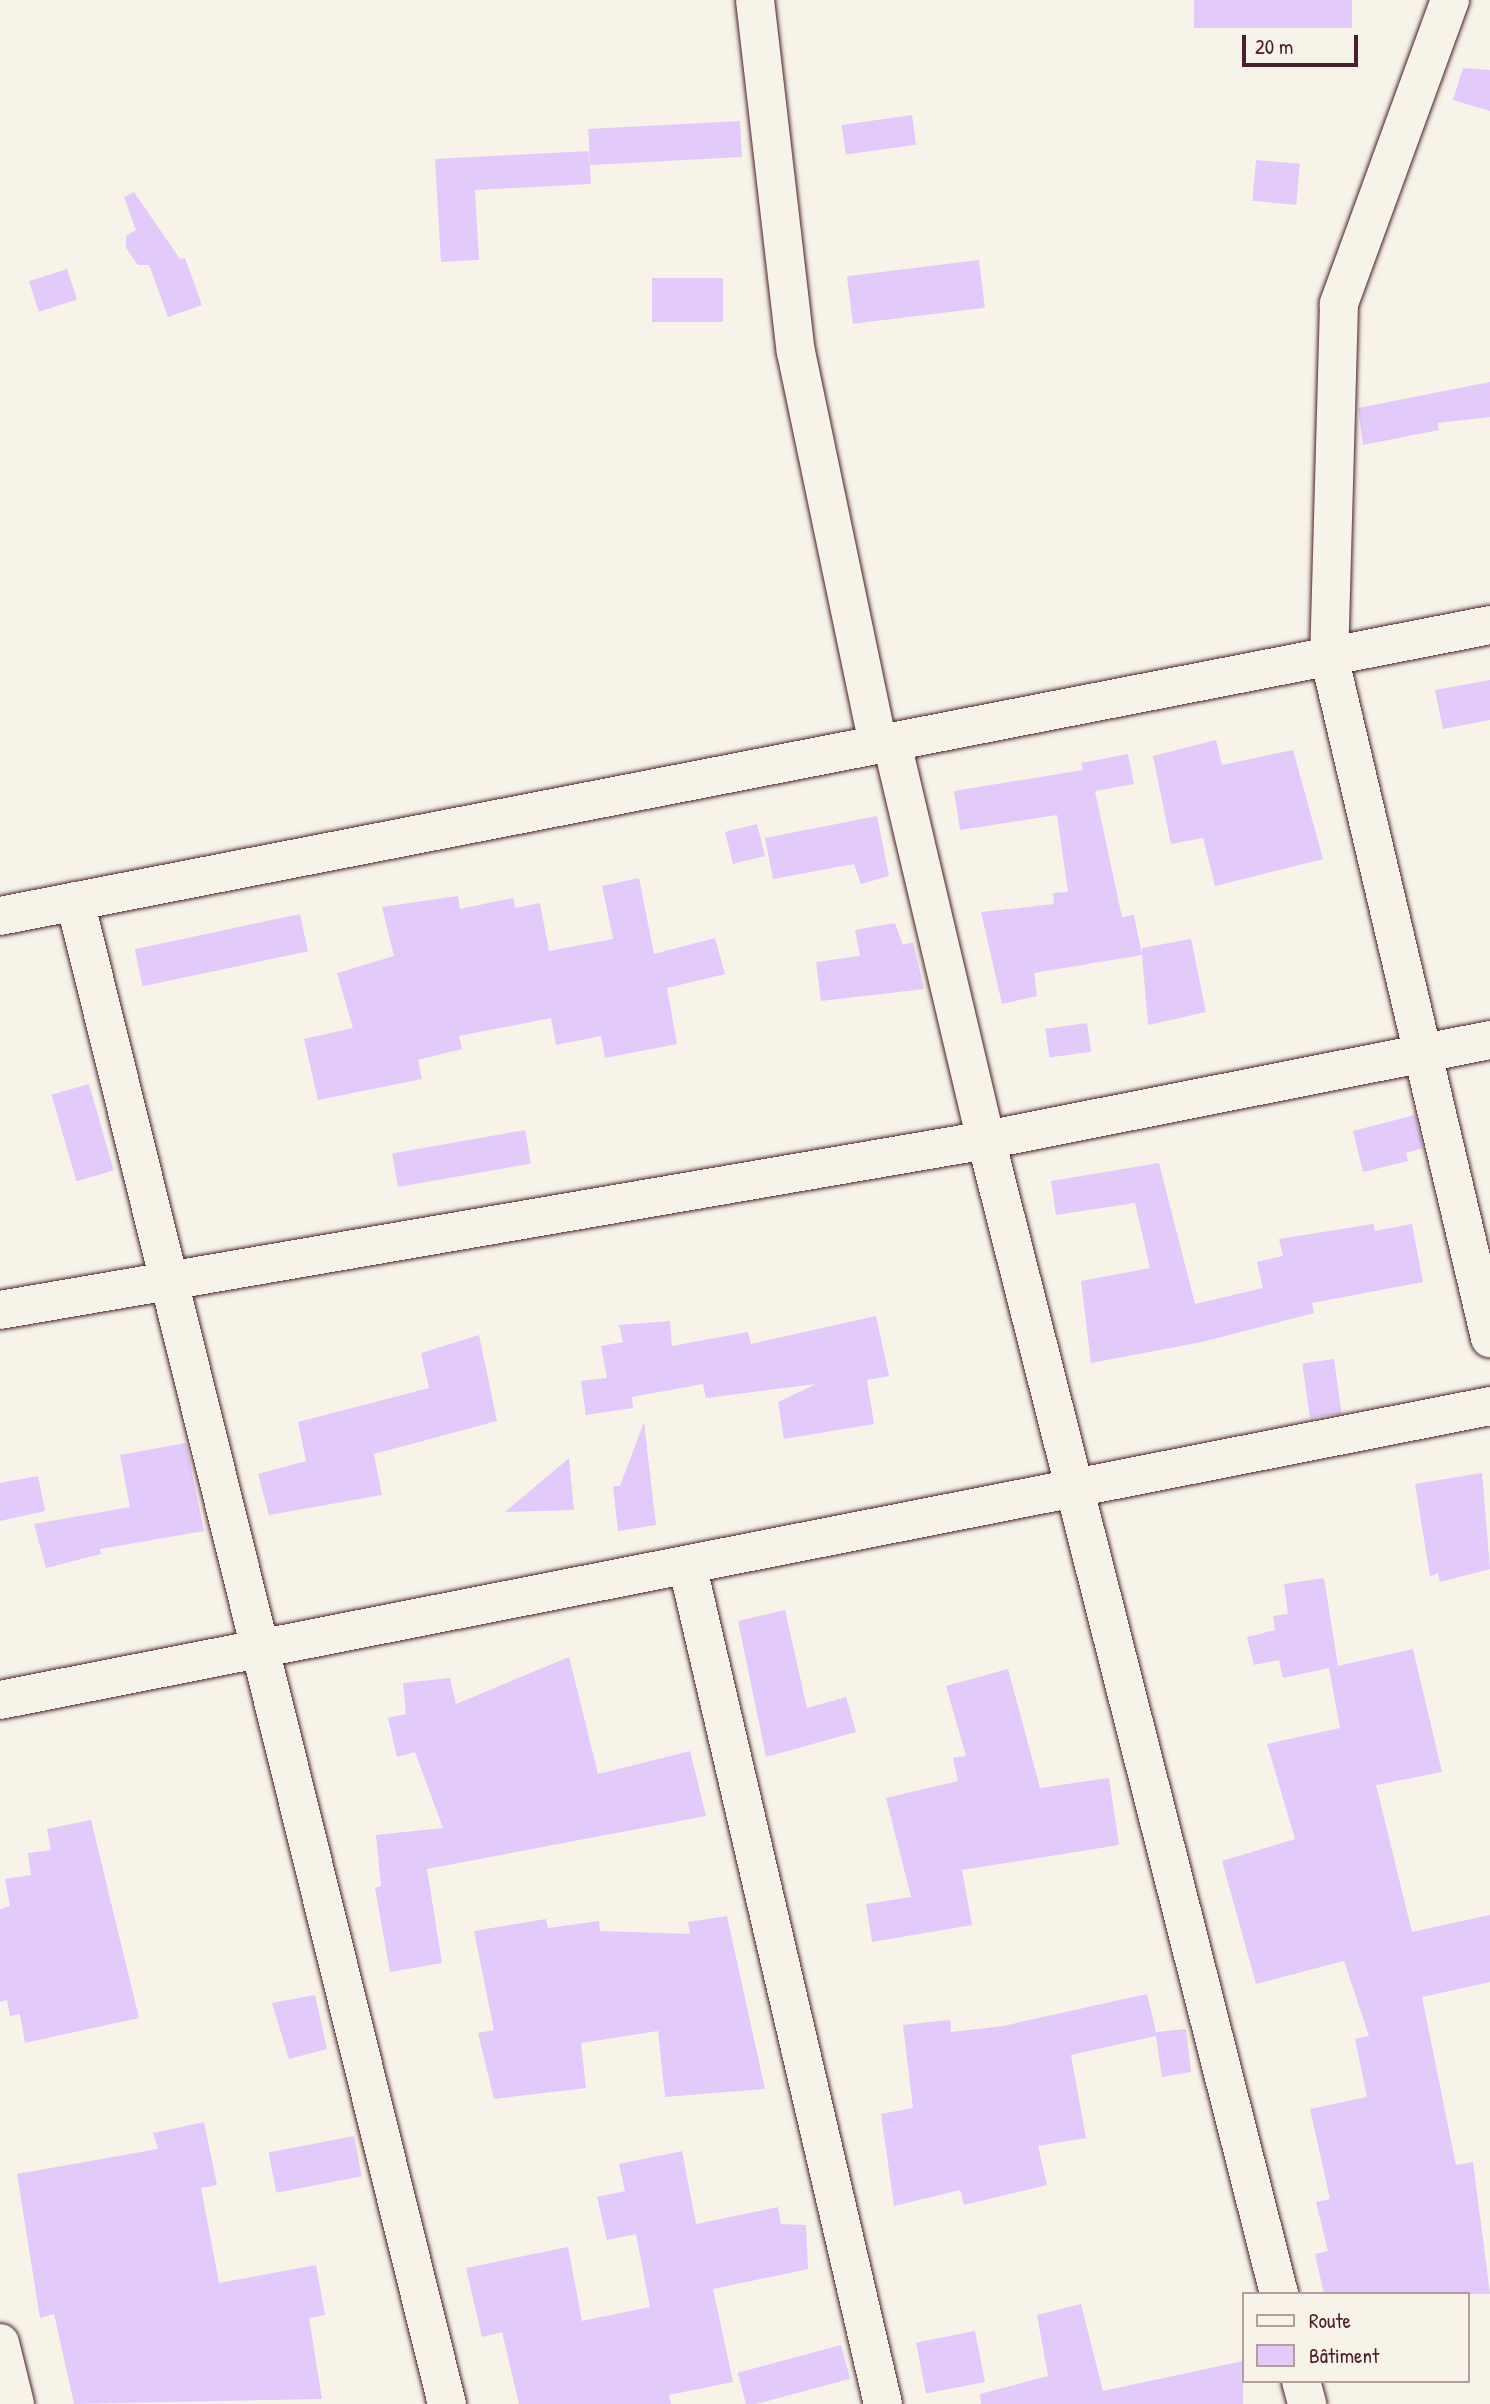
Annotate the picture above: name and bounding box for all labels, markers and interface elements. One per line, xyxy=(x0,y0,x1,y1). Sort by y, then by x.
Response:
scale bar xyxy=(1245,21,1360,65)
text: 20 m xyxy=(1255,32,1293,61)
legend xyxy=(1242,2292,1469,2383)
text: Route xyxy=(1309,2306,1351,2335)
text: Bâtiment xyxy=(1309,2341,1379,2370)

